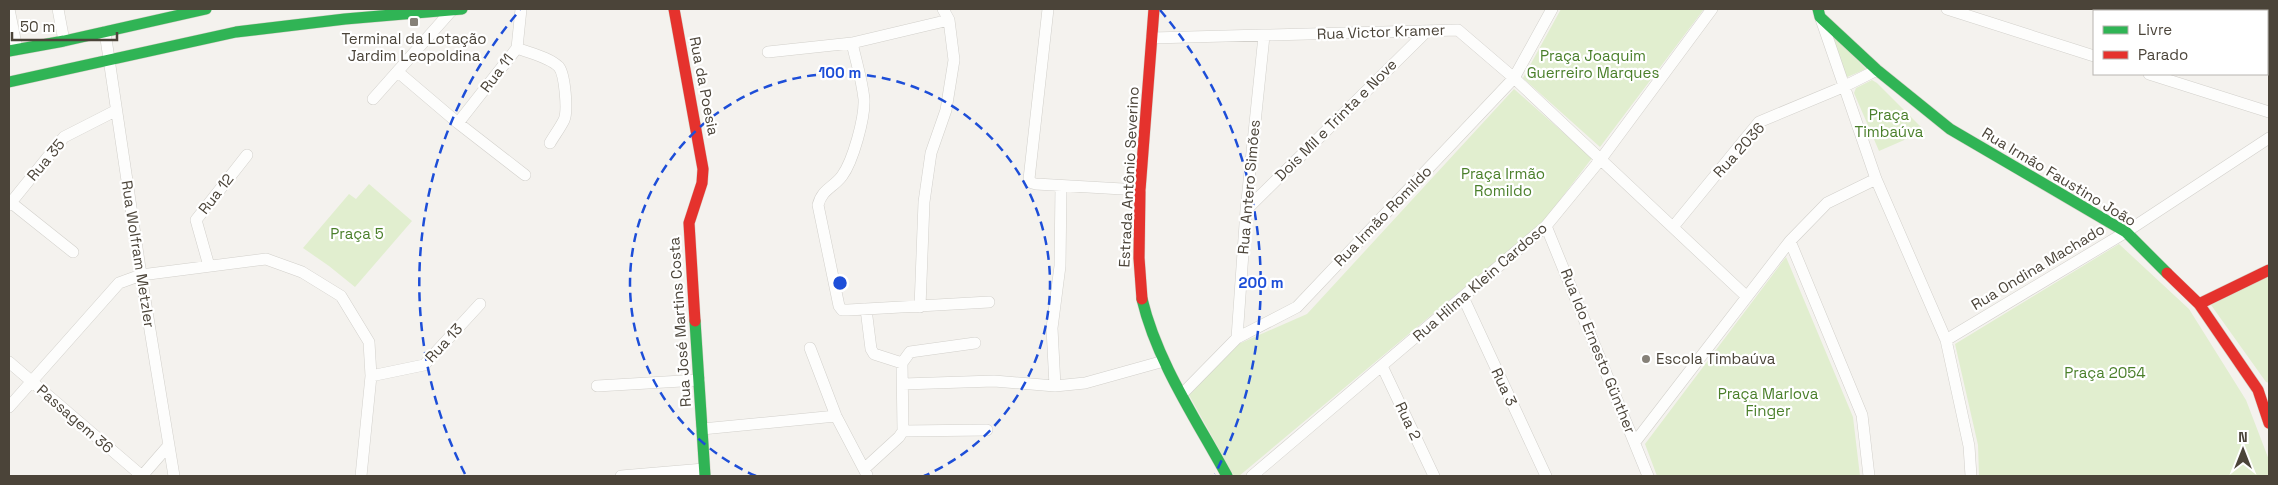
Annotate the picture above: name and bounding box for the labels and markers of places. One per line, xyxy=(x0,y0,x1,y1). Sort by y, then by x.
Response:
marker: Terminal da Lotação Jardim Leopoldina xyxy=(408,16,420,28)
place label: Terminal da Lotação Jardim Leopoldina xyxy=(342,29,486,65)
centre of rings xyxy=(831,274,849,292)
place label: Escola Timbaúva xyxy=(1656,349,1776,368)
marker: Escola Timbaúva xyxy=(1640,353,1652,365)

